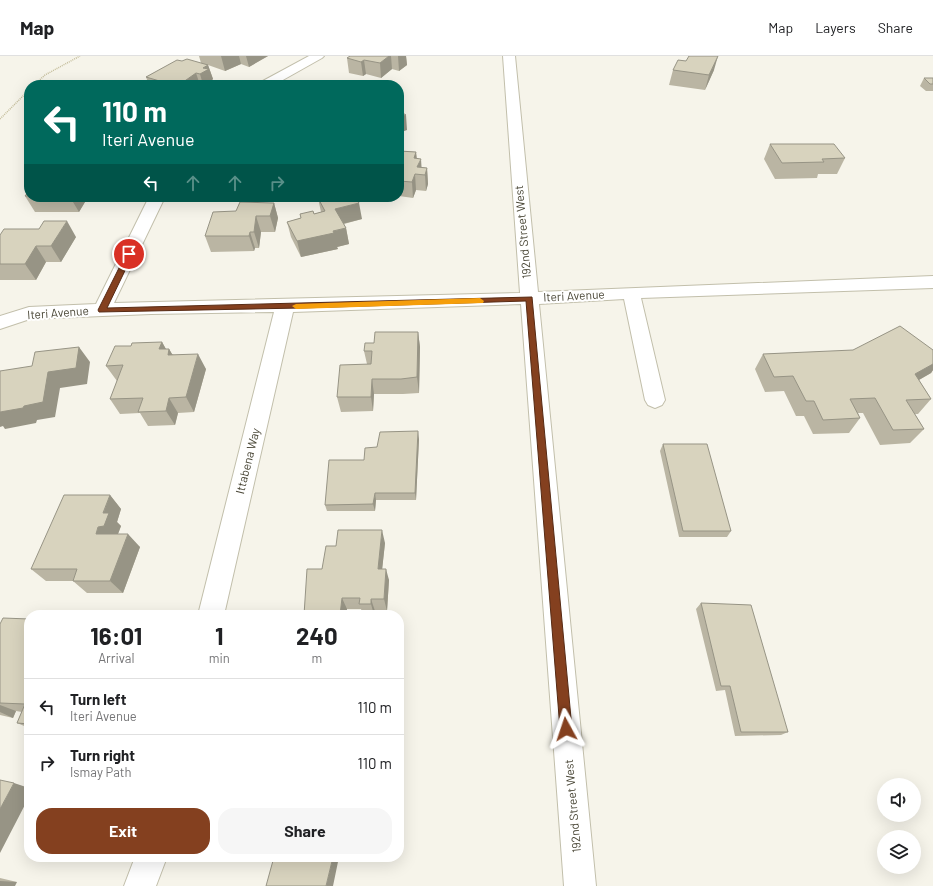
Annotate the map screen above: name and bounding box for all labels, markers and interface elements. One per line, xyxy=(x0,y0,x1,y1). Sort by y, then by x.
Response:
text: Map xyxy=(20,16,54,39)
text: Map xyxy=(768,19,793,36)
text: Layers xyxy=(815,19,856,36)
text: Share xyxy=(878,19,913,36)
text: 110 m xyxy=(102,94,167,128)
icon: left xyxy=(36,96,88,148)
text: Iteri Avenue xyxy=(102,128,194,150)
icon: left xyxy=(140,172,162,194)
icon: ahead xyxy=(182,172,204,194)
icon: ahead xyxy=(224,172,246,194)
icon: right xyxy=(266,172,288,194)
street label: 192nd Street West xyxy=(511,185,533,279)
pin xyxy=(112,237,146,271)
icon: arrive xyxy=(118,243,140,265)
street label: Iteri Avenue xyxy=(543,286,605,304)
street label: Iteri Avenue xyxy=(27,303,89,321)
street label: Ittabena Way xyxy=(232,426,262,495)
text: 16:01 xyxy=(90,621,142,650)
text: 1 xyxy=(215,621,223,650)
text: 240 xyxy=(296,621,338,650)
text: Arrival xyxy=(98,650,134,666)
text: min xyxy=(209,650,230,666)
text: m xyxy=(311,650,322,666)
text: Turn left xyxy=(70,690,126,708)
icon: left xyxy=(36,696,58,718)
text: 110 m xyxy=(358,698,392,716)
text: Iteri Avenue xyxy=(70,708,137,724)
position arrow xyxy=(545,708,587,750)
text: Turn right xyxy=(70,746,135,764)
icon: right xyxy=(36,752,58,774)
text: 110 m xyxy=(358,754,392,772)
street label: 192nd Street West xyxy=(561,759,583,853)
text: Ismay Path xyxy=(70,764,132,780)
map controls xyxy=(877,778,921,874)
button: sound xyxy=(877,778,921,822)
button: Exit xyxy=(36,808,210,854)
button: Share xyxy=(218,808,392,854)
button: layers xyxy=(877,830,921,874)

